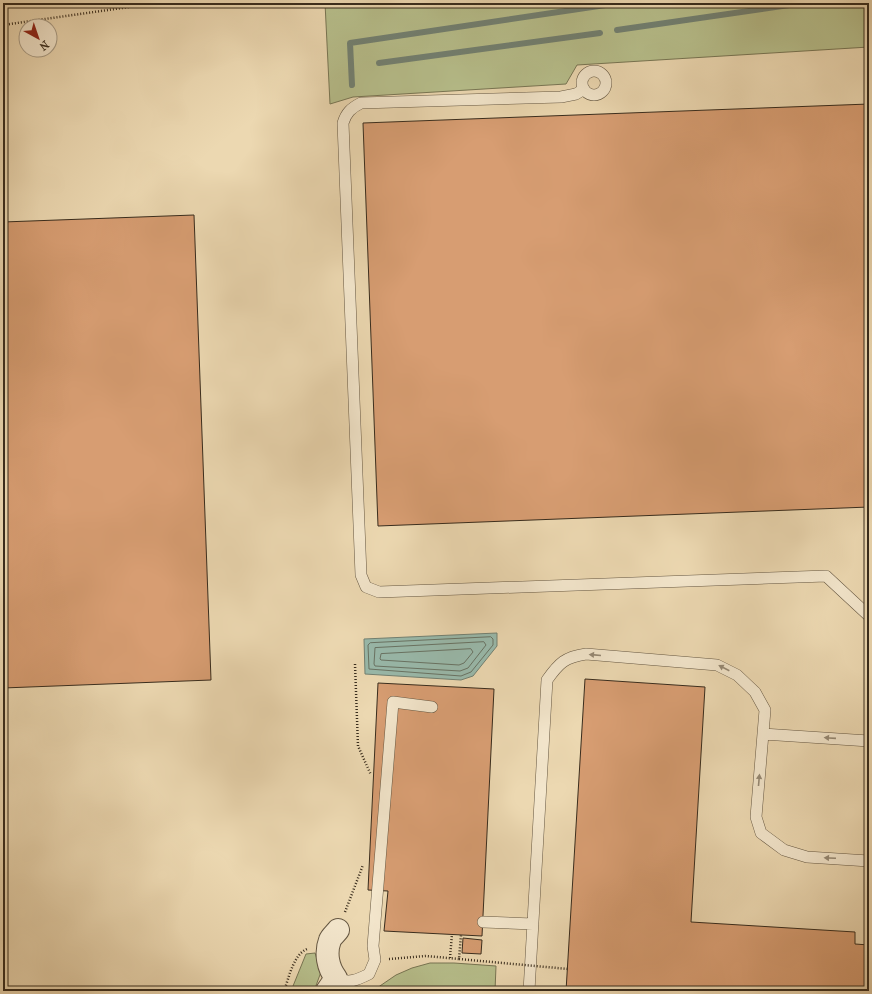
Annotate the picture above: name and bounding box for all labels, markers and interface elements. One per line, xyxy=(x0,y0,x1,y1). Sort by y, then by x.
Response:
north arrow xyxy=(18,18,58,58)
text: N xyxy=(36,38,51,53)
one-way arrow xyxy=(589,651,601,658)
one-way arrow xyxy=(718,665,730,671)
one-way arrow xyxy=(823,735,836,741)
one-way arrow xyxy=(756,774,762,786)
one-way arrow xyxy=(824,855,836,862)

